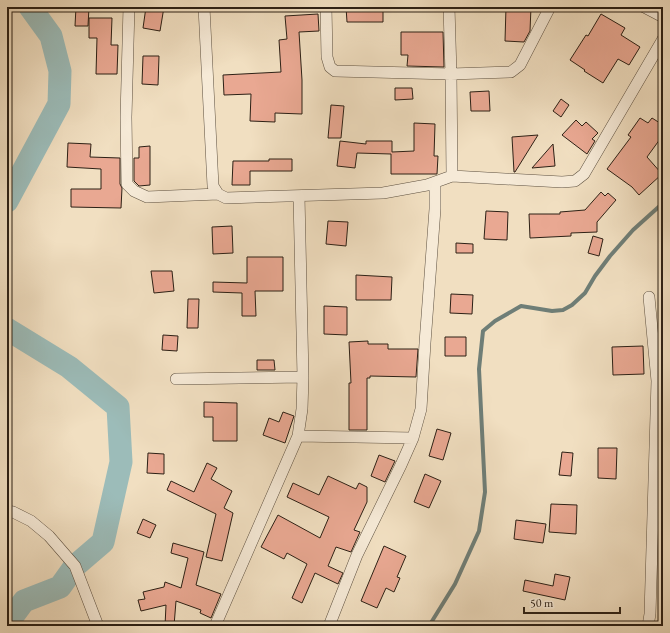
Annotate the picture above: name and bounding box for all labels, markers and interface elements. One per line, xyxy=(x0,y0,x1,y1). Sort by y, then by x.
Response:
scale bar xyxy=(524,589,620,615)
text: 50 m xyxy=(530,595,554,611)

